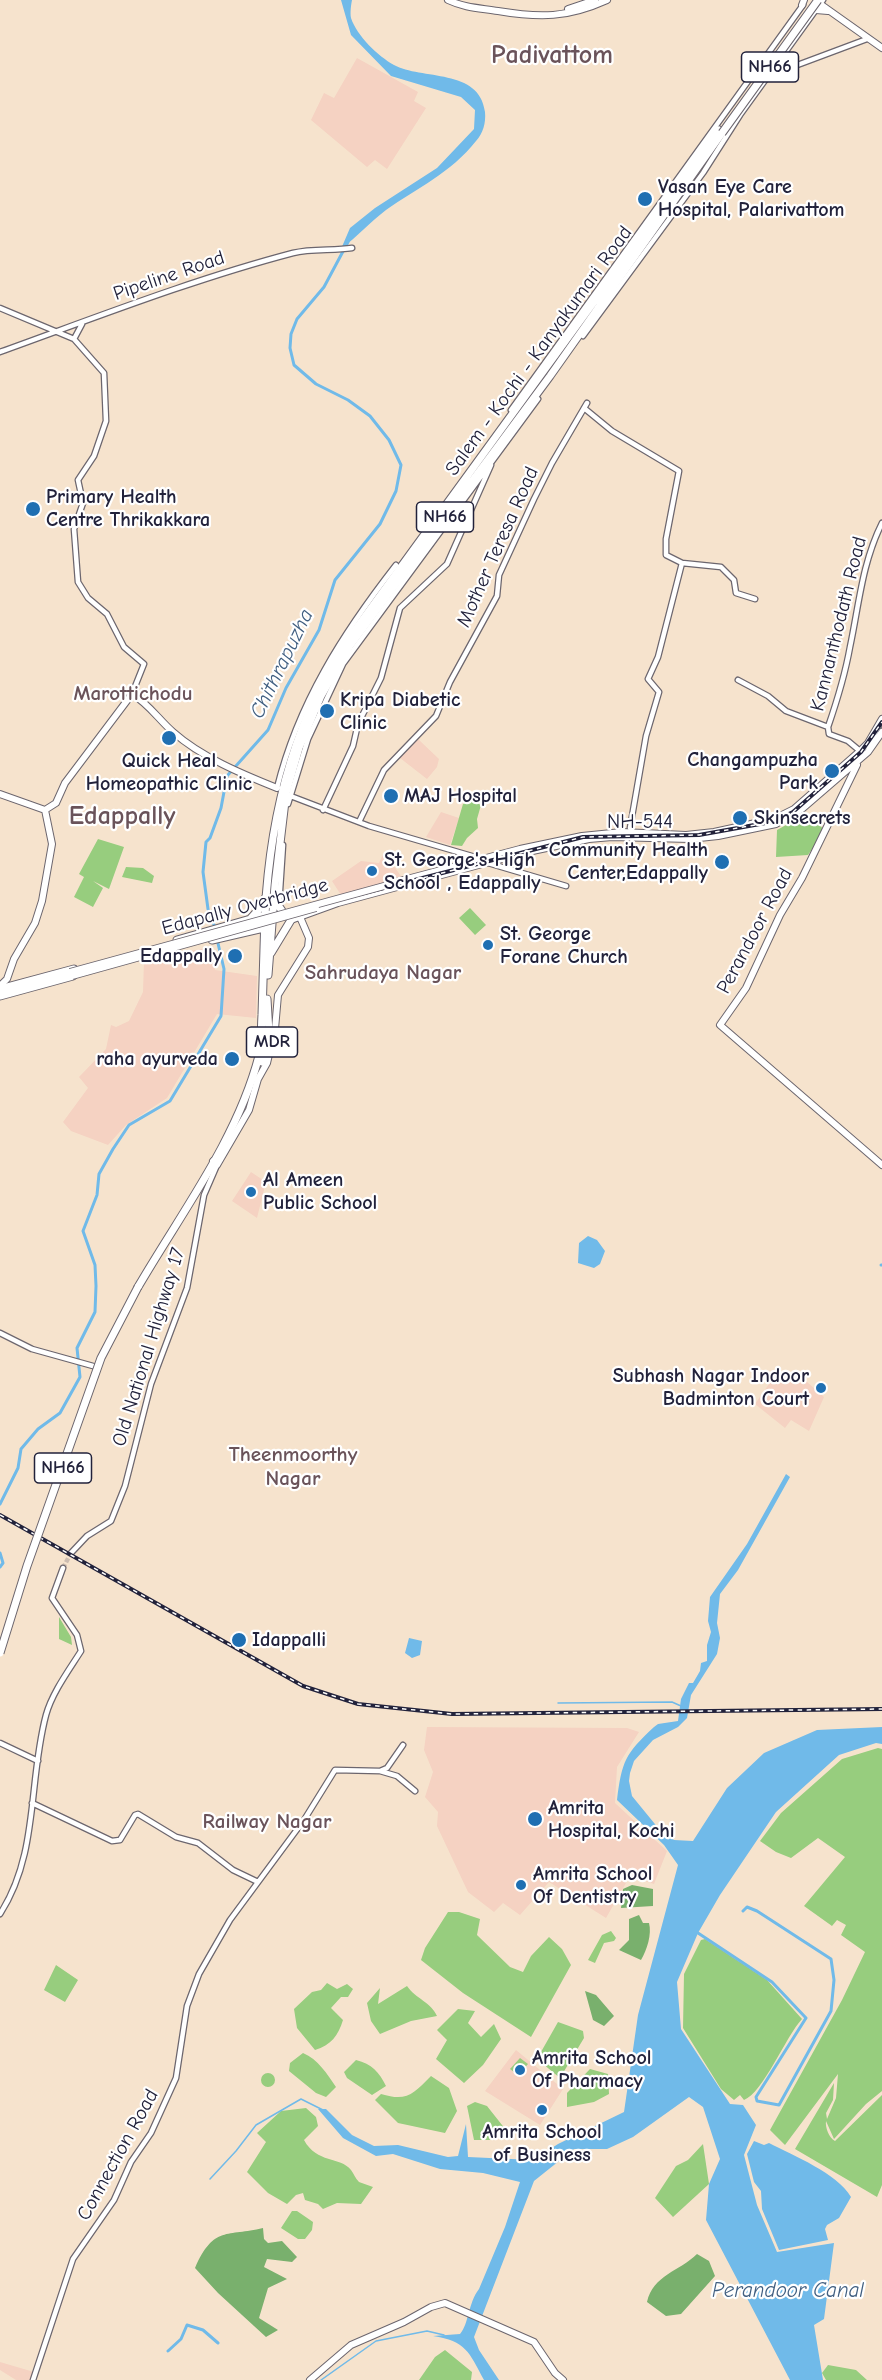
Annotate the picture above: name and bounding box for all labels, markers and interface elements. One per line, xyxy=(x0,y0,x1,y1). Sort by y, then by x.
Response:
district label: Padivattom xyxy=(491,40,613,72)
road number: NH66 xyxy=(742,52,798,82)
place label: Vasan Eye Care Hospital, Palarivattom xyxy=(658,175,845,222)
marker: Vasan Eye Care Hospital, Palarivattom xyxy=(636,190,654,208)
street label: Salem - Kochi - Kanyakumari Road xyxy=(440,222,638,480)
street label: Pipeline Road xyxy=(110,246,228,306)
street label: Mother Teresa Road xyxy=(452,463,544,631)
place label: Primary Health Centre Thrikakkara xyxy=(46,485,210,532)
marker: Primary Health Centre Thrikakkara xyxy=(24,500,42,518)
road number: NH66 xyxy=(416,502,474,532)
street label: Kannanthodath Road xyxy=(806,534,872,714)
water label: Chithrapuzha xyxy=(245,605,319,723)
district label: Marottichodu xyxy=(73,681,193,707)
place label: Kripa Diabetic Clinic xyxy=(340,688,460,735)
marker: Kripa Diabetic Clinic xyxy=(318,702,336,720)
marker: Quick Heal Homeopathic Clinic xyxy=(160,729,178,747)
place label: Changampuzha Park xyxy=(687,748,818,795)
place label: Quick Heal Homeopathic Clinic xyxy=(86,749,252,796)
marker: Changampuzha Park xyxy=(823,762,841,780)
place label: MAJ Hospital xyxy=(404,784,517,808)
marker: MAJ Hospital xyxy=(382,787,400,805)
district label: Edappally xyxy=(69,801,175,833)
place label: Skinsecrets xyxy=(754,806,850,830)
marker: Skinsecrets xyxy=(731,809,749,827)
street label: NH-544 xyxy=(607,810,673,834)
place label: Community Health Center,Edappally xyxy=(549,838,708,885)
place label: St. George's High School , Edappally xyxy=(384,848,540,895)
marker: Community Health Center,Edappally xyxy=(713,853,731,871)
marker: St. George's High School , Edappally xyxy=(365,864,379,878)
street label: Perandoor Road xyxy=(712,864,798,998)
street label: Edapally Overbridge xyxy=(159,873,331,941)
place label: St. George Forane Church xyxy=(500,922,628,969)
marker: St. George Forane Church xyxy=(481,938,495,952)
place label: Edappally xyxy=(140,944,222,968)
marker: Edappally xyxy=(226,947,244,965)
district label: Sahrudaya Nagar xyxy=(305,960,461,986)
road number: MDR xyxy=(246,1027,298,1057)
place label: raha ayurveda xyxy=(96,1047,218,1071)
marker: raha ayurveda xyxy=(223,1050,241,1068)
place label: Al Ameen Public School xyxy=(263,1168,377,1215)
marker: Al Ameen Public School xyxy=(244,1185,258,1199)
street label: Old National Highway 17 xyxy=(107,1245,191,1449)
place label: Subhash Nagar Indoor Badminton Court xyxy=(613,1364,809,1411)
marker: Subhash Nagar Indoor Badminton Court xyxy=(814,1381,828,1395)
district label: Theenmoorthy Nagar xyxy=(229,1442,357,1492)
road number: NH66 xyxy=(34,1453,92,1483)
place label: Idappalli xyxy=(252,1628,326,1652)
marker: Idappalli xyxy=(230,1631,248,1649)
place label: Amrita Hospital, Kochi xyxy=(548,1796,675,1843)
district label: Railway Nagar xyxy=(203,1809,331,1835)
marker: Amrita Hospital, Kochi xyxy=(526,1810,544,1828)
place label: Amrita School Of Dentistry xyxy=(533,1862,653,1909)
marker: Amrita School Of Dentistry xyxy=(514,1878,528,1892)
place label: Amrita School Of Pharmacy xyxy=(532,2046,652,2093)
marker: Amrita School Of Pharmacy xyxy=(513,2063,527,2077)
street label: Connection Road xyxy=(72,2085,164,2225)
marker: Amrita School of Business xyxy=(535,2103,549,2117)
place label: Amrita School of Business xyxy=(482,2120,602,2167)
water label: Perandoor Canal xyxy=(712,2278,864,2304)

